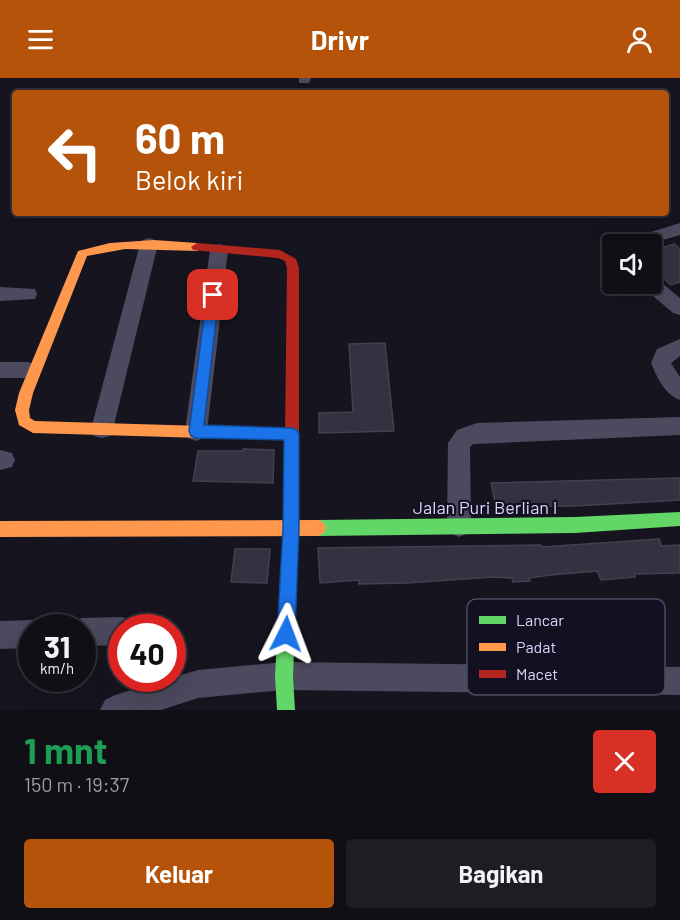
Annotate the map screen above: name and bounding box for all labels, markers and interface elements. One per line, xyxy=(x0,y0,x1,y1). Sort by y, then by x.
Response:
icon: menu xyxy=(24,23,57,56)
text: Drivr xyxy=(311,23,369,55)
icon: person xyxy=(623,23,656,56)
text: 60 m xyxy=(135,112,225,162)
icon: left xyxy=(36,114,114,192)
text: Belok kiri xyxy=(135,163,243,195)
map controls xyxy=(602,234,662,294)
button: sound xyxy=(602,234,662,294)
pin xyxy=(187,269,238,320)
icon: arrive xyxy=(196,278,229,311)
street label: Jalan Puri Berlian I xyxy=(413,496,557,518)
legend xyxy=(467,599,665,695)
position arrow xyxy=(254,602,318,666)
text: Lancar xyxy=(516,610,564,629)
speed limit sign: 40 xyxy=(108,614,186,692)
text: 31 xyxy=(44,628,70,664)
text: Padat xyxy=(516,637,556,656)
text: km/h xyxy=(40,659,74,677)
text: Macet xyxy=(516,664,558,683)
text: 1 mnt xyxy=(24,728,107,771)
button: close xyxy=(593,730,656,793)
text: 150 m · 19:37 xyxy=(24,772,129,796)
button: Keluar xyxy=(24,839,334,908)
button: Bagikan xyxy=(346,839,656,908)

